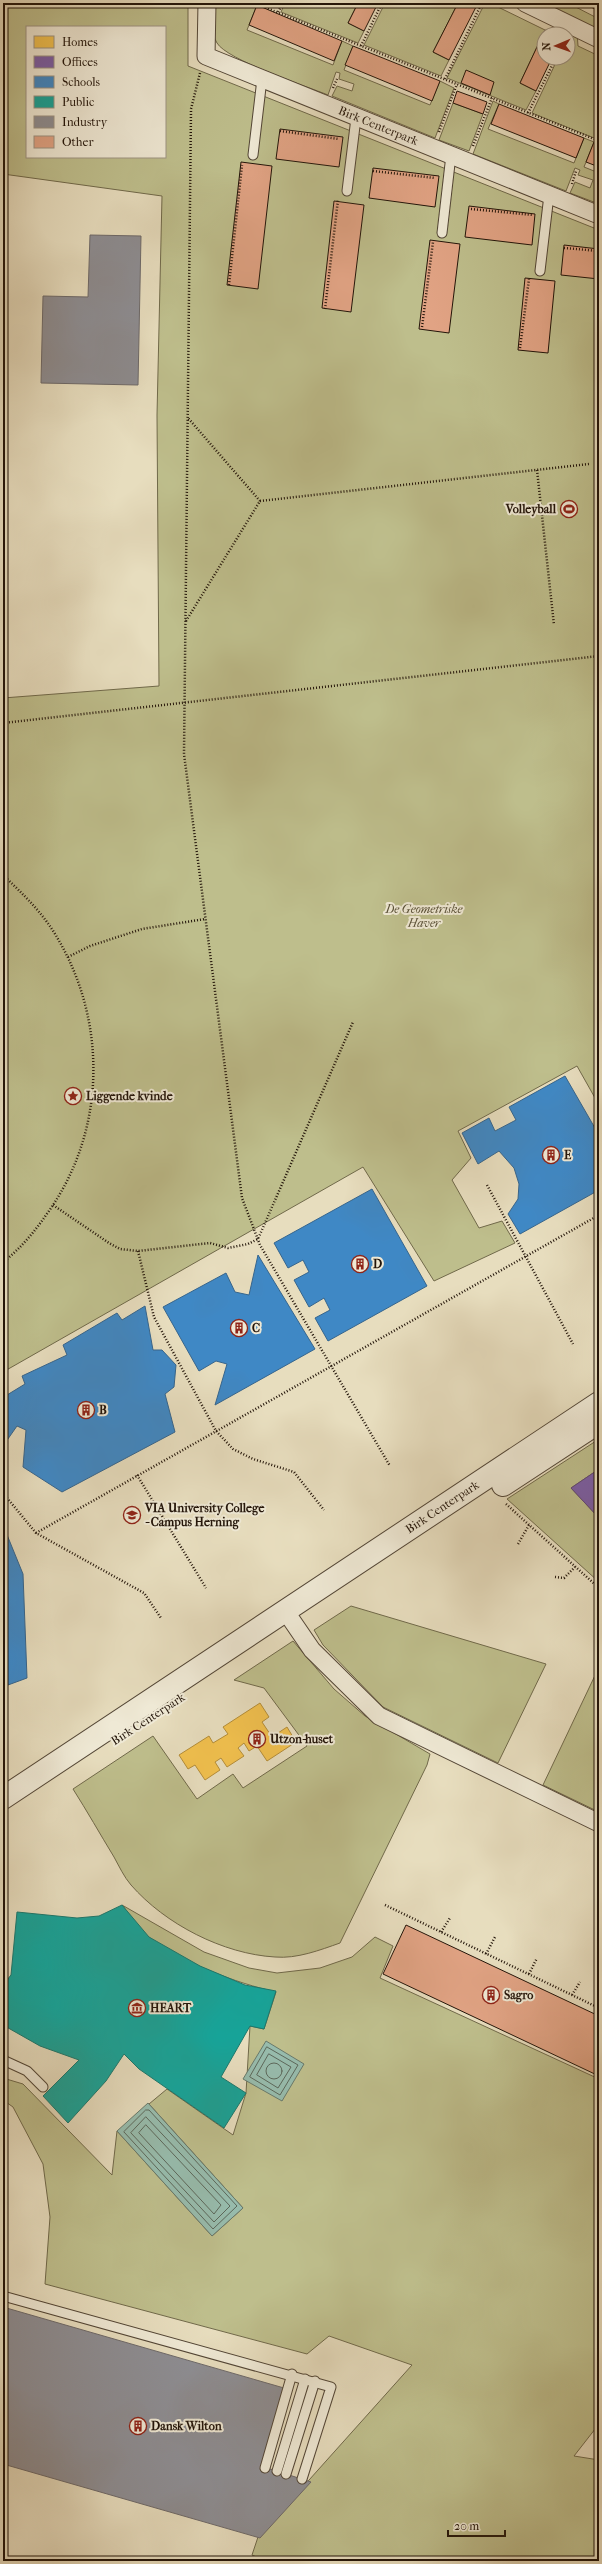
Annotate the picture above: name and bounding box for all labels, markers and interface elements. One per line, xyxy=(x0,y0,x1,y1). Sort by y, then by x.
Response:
legend xyxy=(26,26,166,158)
north arrow xyxy=(536,26,576,66)
text: Homes xyxy=(62,35,98,49)
text: N xyxy=(540,41,553,51)
text: Offices xyxy=(62,55,98,69)
text: Schools xyxy=(62,75,101,89)
text: Public xyxy=(62,95,94,109)
street label: Birk Centerpark xyxy=(336,103,421,148)
text: Industry xyxy=(62,115,108,129)
text: Other xyxy=(62,135,94,149)
sports icon: Volleyball xyxy=(559,499,579,519)
place label: Volleyball xyxy=(505,502,557,517)
park label: De Geometriske Haver xyxy=(385,902,464,930)
place icon: Liggende kvinde xyxy=(63,1086,83,1106)
place label: Liggende kvinde xyxy=(86,1089,173,1104)
building icon: E xyxy=(541,1145,561,1165)
place label: E xyxy=(564,1148,572,1162)
building icon: D xyxy=(350,1254,370,1274)
place label: D xyxy=(373,1257,382,1271)
building icon: C xyxy=(229,1318,249,1338)
place label: C xyxy=(252,1321,260,1335)
building icon: B xyxy=(76,1400,96,1420)
place label: B xyxy=(99,1403,107,1417)
street label: Birk Centerpark xyxy=(403,1477,482,1536)
place label: VIA University College - Campus Herning xyxy=(144,1501,264,1530)
school or university icon: VIA University College - Campus Herning xyxy=(122,1505,142,1525)
street label: Birk Centerpark xyxy=(109,1690,188,1748)
building icon: Utzon-huset xyxy=(247,1729,267,1749)
place label: Utzon-huset xyxy=(269,1732,334,1746)
building icon: Sagro xyxy=(481,1985,501,2005)
place label: Sagro xyxy=(504,1988,533,2003)
museum icon: HEART xyxy=(127,1998,147,2018)
place label: HEART xyxy=(150,2001,192,2015)
building icon: Dansk Wilton xyxy=(128,2416,148,2436)
place label: Dansk Wilton xyxy=(151,2419,223,2433)
scale bar xyxy=(448,2512,505,2538)
text: 20 m xyxy=(454,2519,479,2533)

